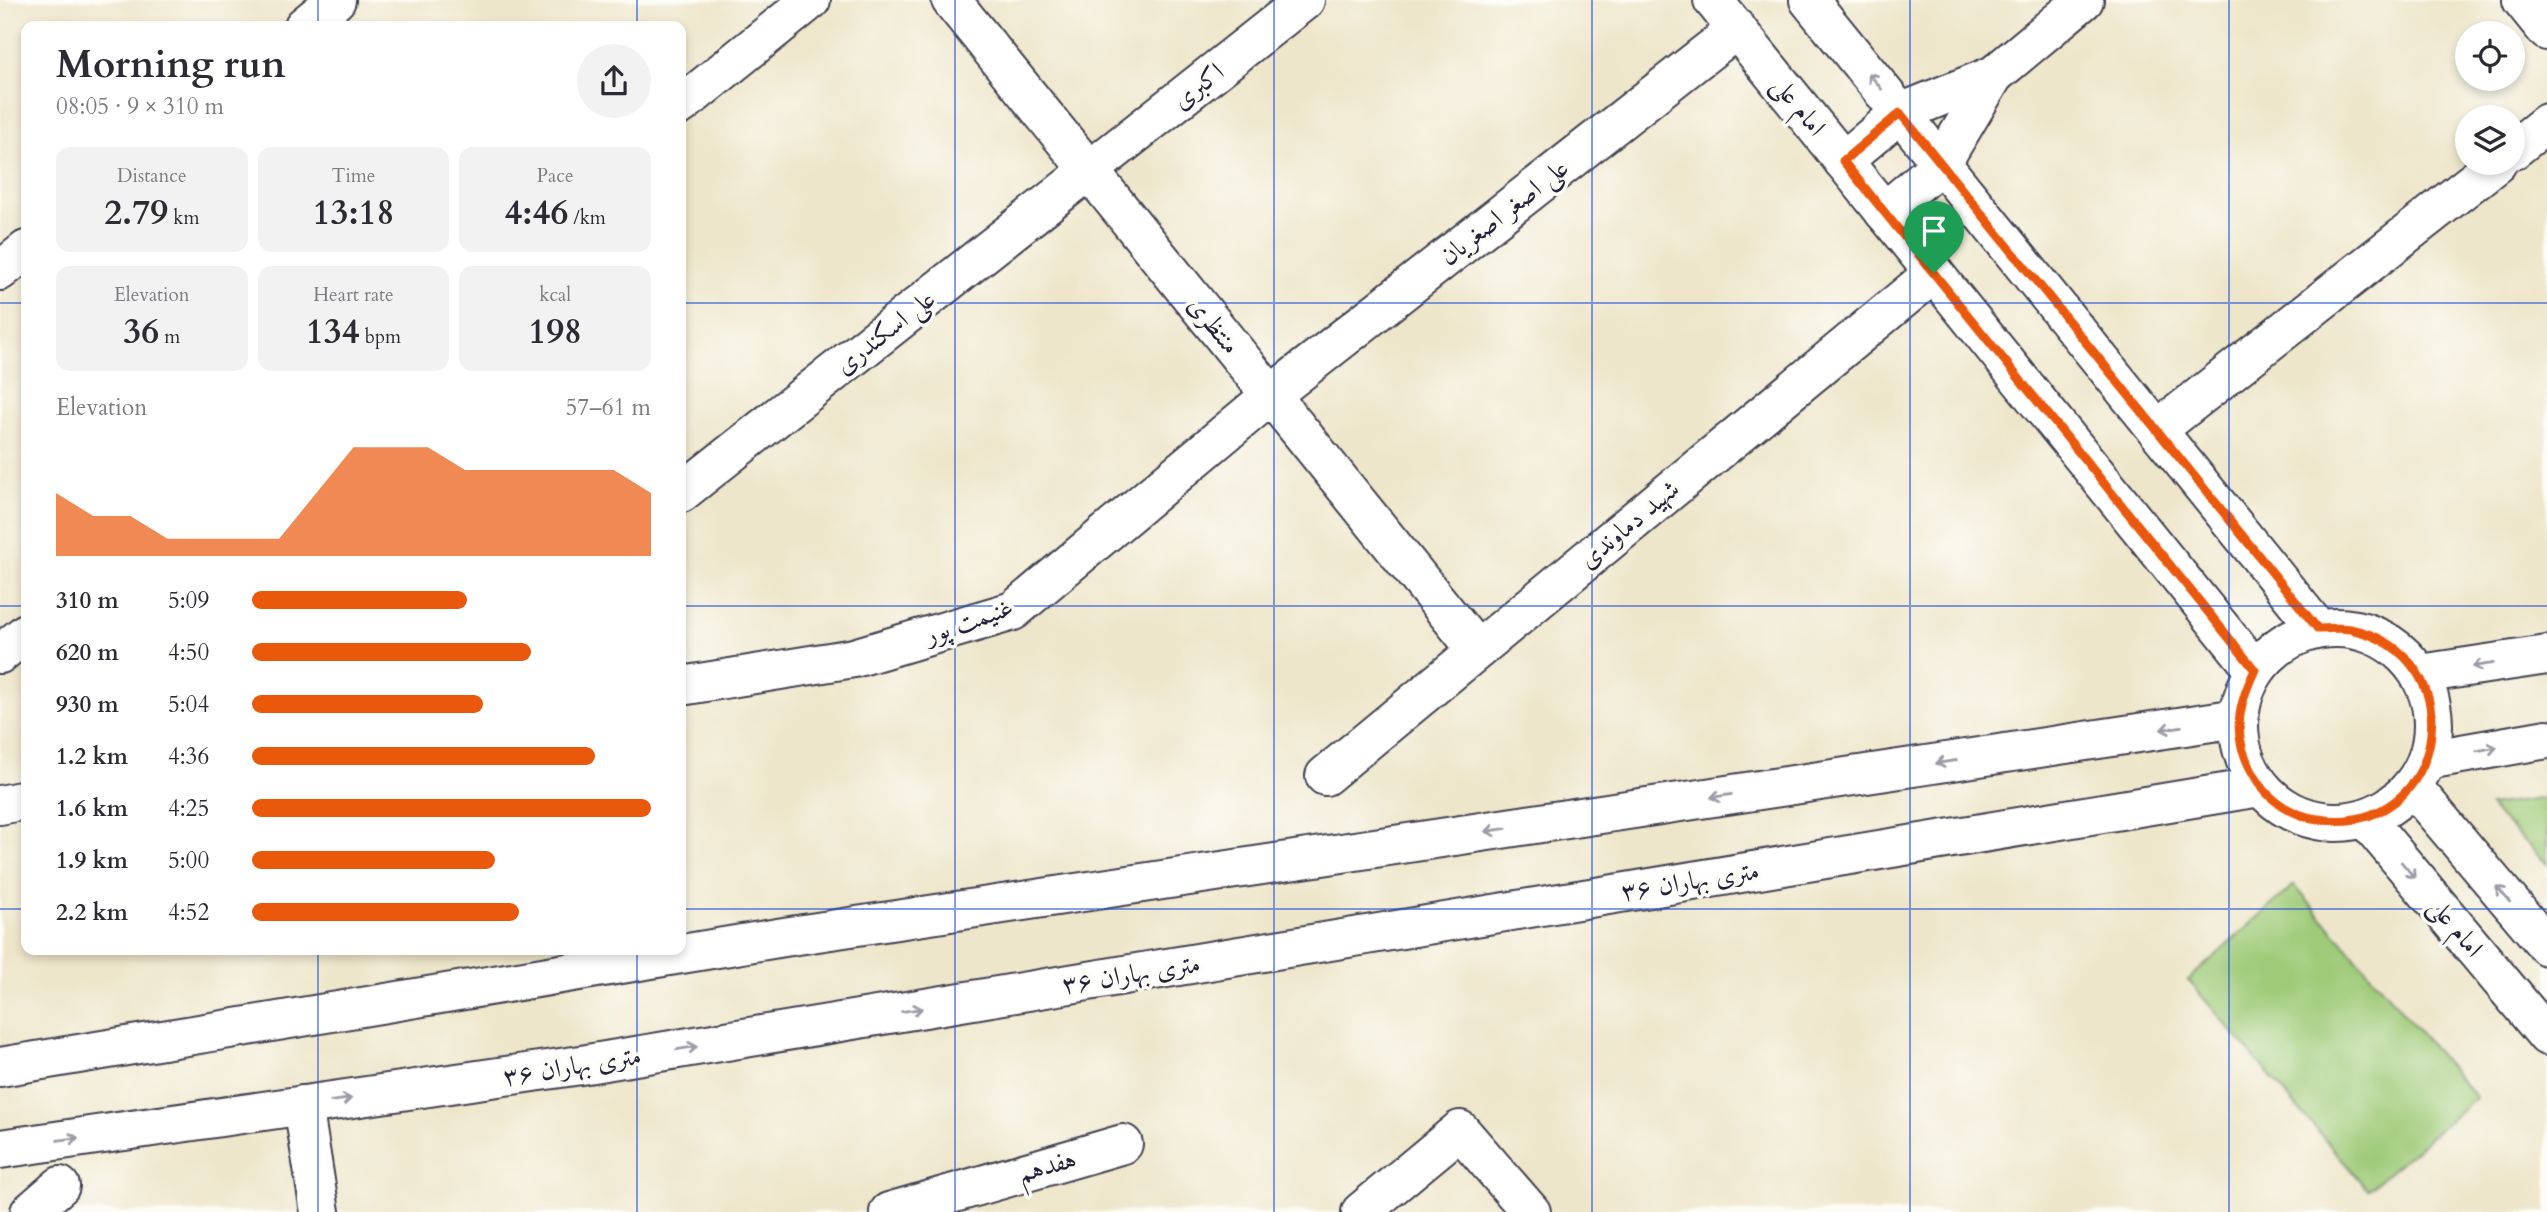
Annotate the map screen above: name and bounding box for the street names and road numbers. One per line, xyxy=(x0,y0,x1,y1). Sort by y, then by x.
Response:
street label: اکبری xyxy=(1165,55,1231,117)
street label: امام علی xyxy=(1760,69,1834,147)
street label: علی اصغر اصغریان xyxy=(1432,151,1576,274)
street label: علی اسکندری xyxy=(827,282,943,383)
street label: منتظری xyxy=(1180,288,1248,362)
street label: شهید دماوندی xyxy=(1571,472,1687,576)
street label: غنیمت پور xyxy=(917,590,1018,654)
street label: ۳۶ متری بهاران xyxy=(1618,853,1762,909)
street label: امام علی xyxy=(2417,890,2491,967)
street label: ۳۶ متری بهاران xyxy=(1059,946,1203,1002)
street label: ۳۶ متری بهاران xyxy=(500,1038,644,1094)
street label: هفدهم xyxy=(1014,1141,1082,1198)

